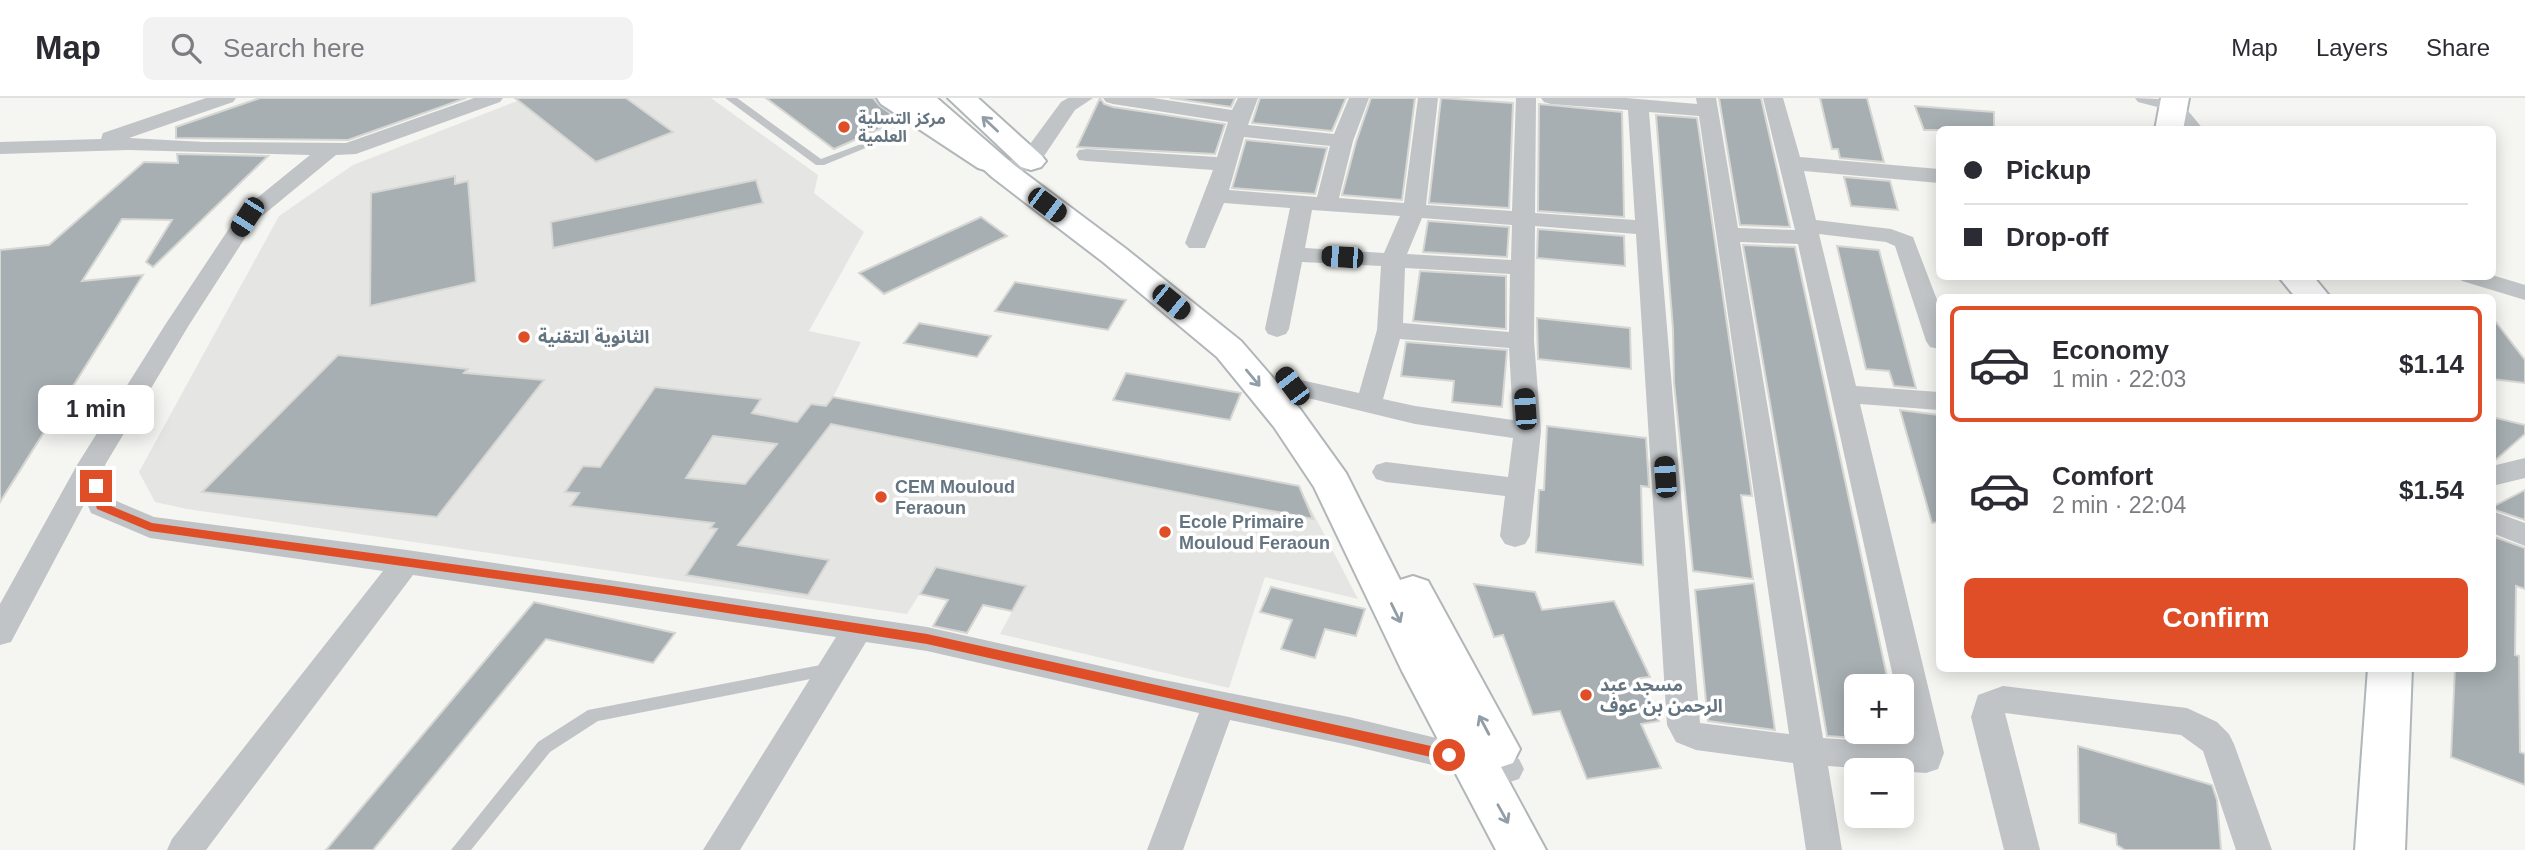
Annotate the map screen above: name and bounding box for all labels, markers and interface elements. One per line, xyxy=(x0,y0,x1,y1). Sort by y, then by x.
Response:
search box xyxy=(143,17,633,80)
text: Map xyxy=(35,29,101,66)
icon: search xyxy=(167,29,205,67)
text: Search here xyxy=(223,33,365,63)
text: Map xyxy=(2231,34,2278,61)
text: Layers xyxy=(2316,34,2388,61)
text: Share xyxy=(2426,34,2490,61)
place label: مركز التسلية العلمية xyxy=(858,109,946,146)
one-way arrow xyxy=(981,115,998,132)
marker: مركز التسلية العلمية xyxy=(836,119,852,135)
text: Pickup xyxy=(2006,155,2091,185)
car xyxy=(1024,184,1071,226)
car xyxy=(227,194,268,240)
text: Drop-off xyxy=(2006,222,2109,252)
car xyxy=(1321,245,1364,269)
car xyxy=(1149,281,1194,323)
place label: الثانوية التقنية xyxy=(538,327,649,347)
marker: الثانوية التقنية xyxy=(516,329,532,345)
icon: car xyxy=(1968,333,2031,396)
text: Economy xyxy=(2052,335,2169,365)
text: $1.14 xyxy=(2399,349,2464,379)
car xyxy=(1271,363,1314,409)
text: 1 min · 22:03 xyxy=(2052,366,2186,392)
one-way arrow xyxy=(1245,368,1261,386)
callout: 1 min xyxy=(38,384,154,434)
car xyxy=(1514,387,1537,431)
text: 1 min xyxy=(66,396,126,422)
car xyxy=(1654,455,1677,499)
icon: car xyxy=(1968,459,2031,522)
text: Comfort xyxy=(2052,461,2153,491)
route end xyxy=(80,470,112,502)
text: $1.54 xyxy=(2399,475,2464,505)
place label: CEM Mouloud Feraoun xyxy=(895,477,1015,518)
marker: CEM Mouloud Feraoun xyxy=(873,489,889,505)
text: 2 min · 22:04 xyxy=(2052,492,2186,518)
place label: Ecole Primaire Mouloud Feraoun xyxy=(1179,512,1330,553)
marker: Ecole Primaire Mouloud Feraoun xyxy=(1157,524,1173,540)
button: Confirm xyxy=(1964,578,2468,658)
one-way arrow xyxy=(1389,602,1403,623)
map controls xyxy=(1844,674,1914,828)
button: + xyxy=(1844,674,1914,744)
place label: مسجد عبد الرحمن بن عوف xyxy=(1600,675,1723,717)
marker: مسجد عبد الرحمن بن عوف xyxy=(1578,687,1594,703)
one-way arrow xyxy=(1477,715,1491,735)
route start xyxy=(1433,739,1465,771)
button: − xyxy=(1844,758,1914,828)
one-way arrow xyxy=(1496,803,1510,824)

